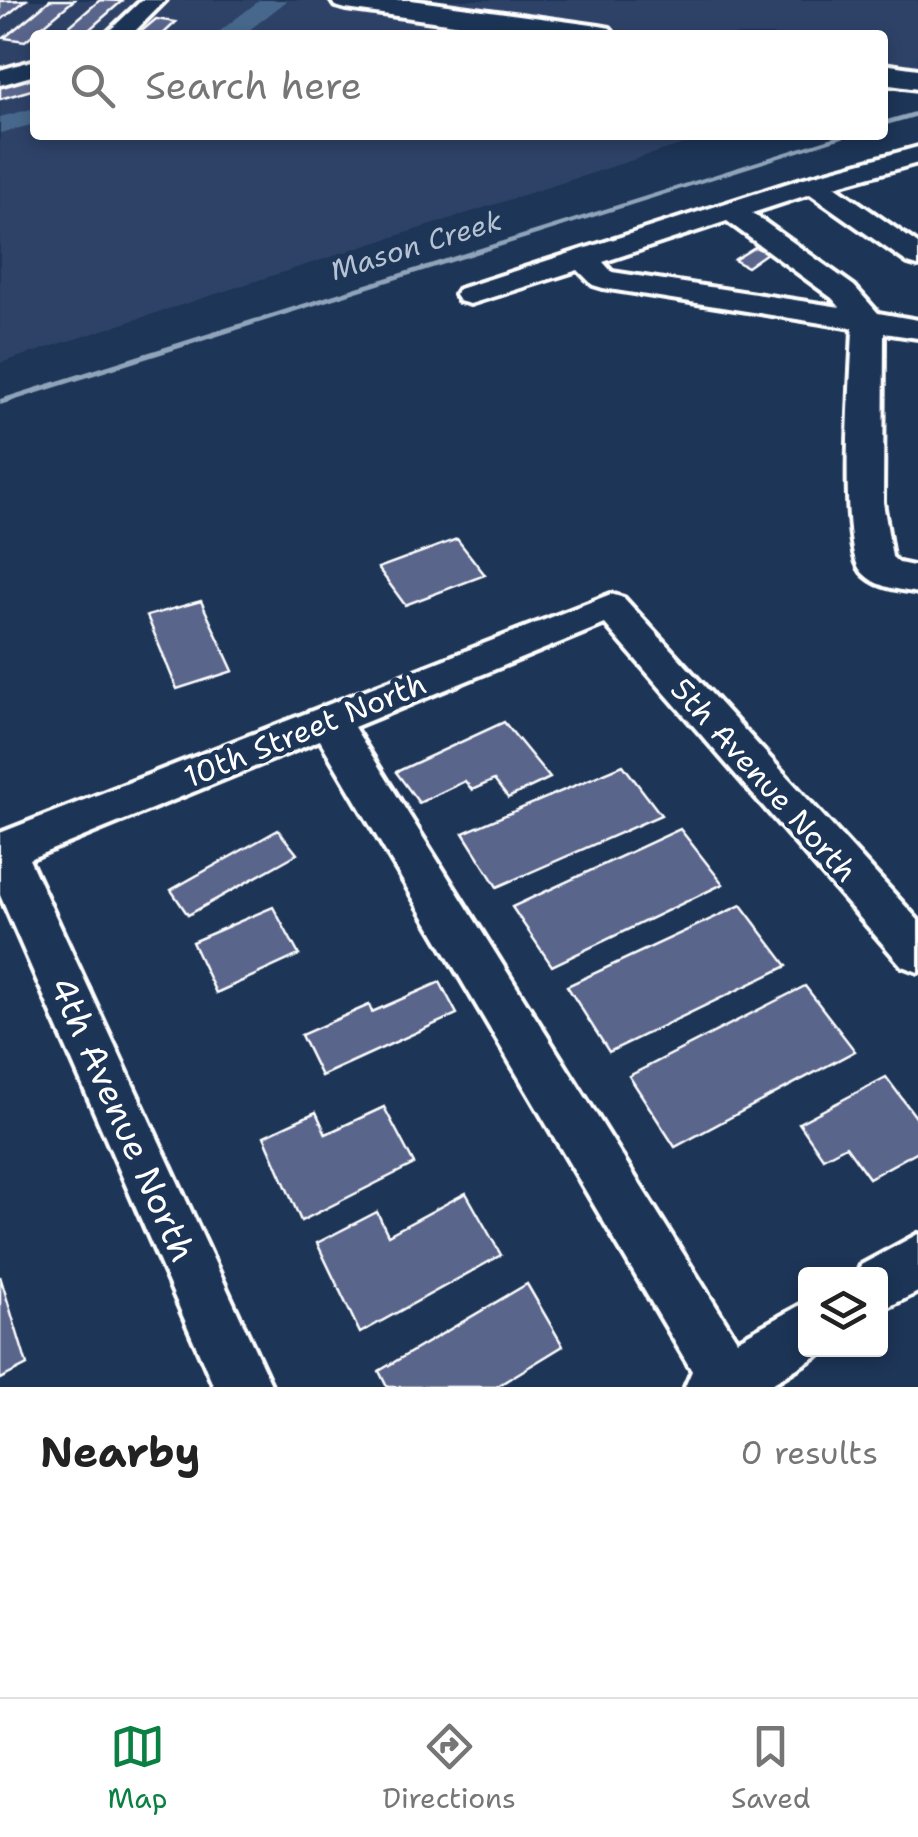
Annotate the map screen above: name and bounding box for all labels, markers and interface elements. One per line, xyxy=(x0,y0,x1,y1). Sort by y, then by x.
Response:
search box xyxy=(30,30,888,140)
icon: search xyxy=(65,58,120,113)
text: Search here xyxy=(145,60,362,111)
water label: Mason Creek xyxy=(326,201,506,289)
street label: 10th Street North xyxy=(178,663,432,797)
street label: 5th Avenue North xyxy=(661,669,867,891)
street label: 4th Avenue North xyxy=(39,969,207,1269)
map controls xyxy=(798,1267,888,1357)
button: layers xyxy=(798,1267,888,1357)
text: Nearby xyxy=(40,1424,200,1480)
text: 0 results xyxy=(741,1431,878,1474)
tab: Map xyxy=(108,1719,167,1817)
tab: Directions xyxy=(382,1719,516,1817)
tab: Saved xyxy=(731,1719,810,1817)

